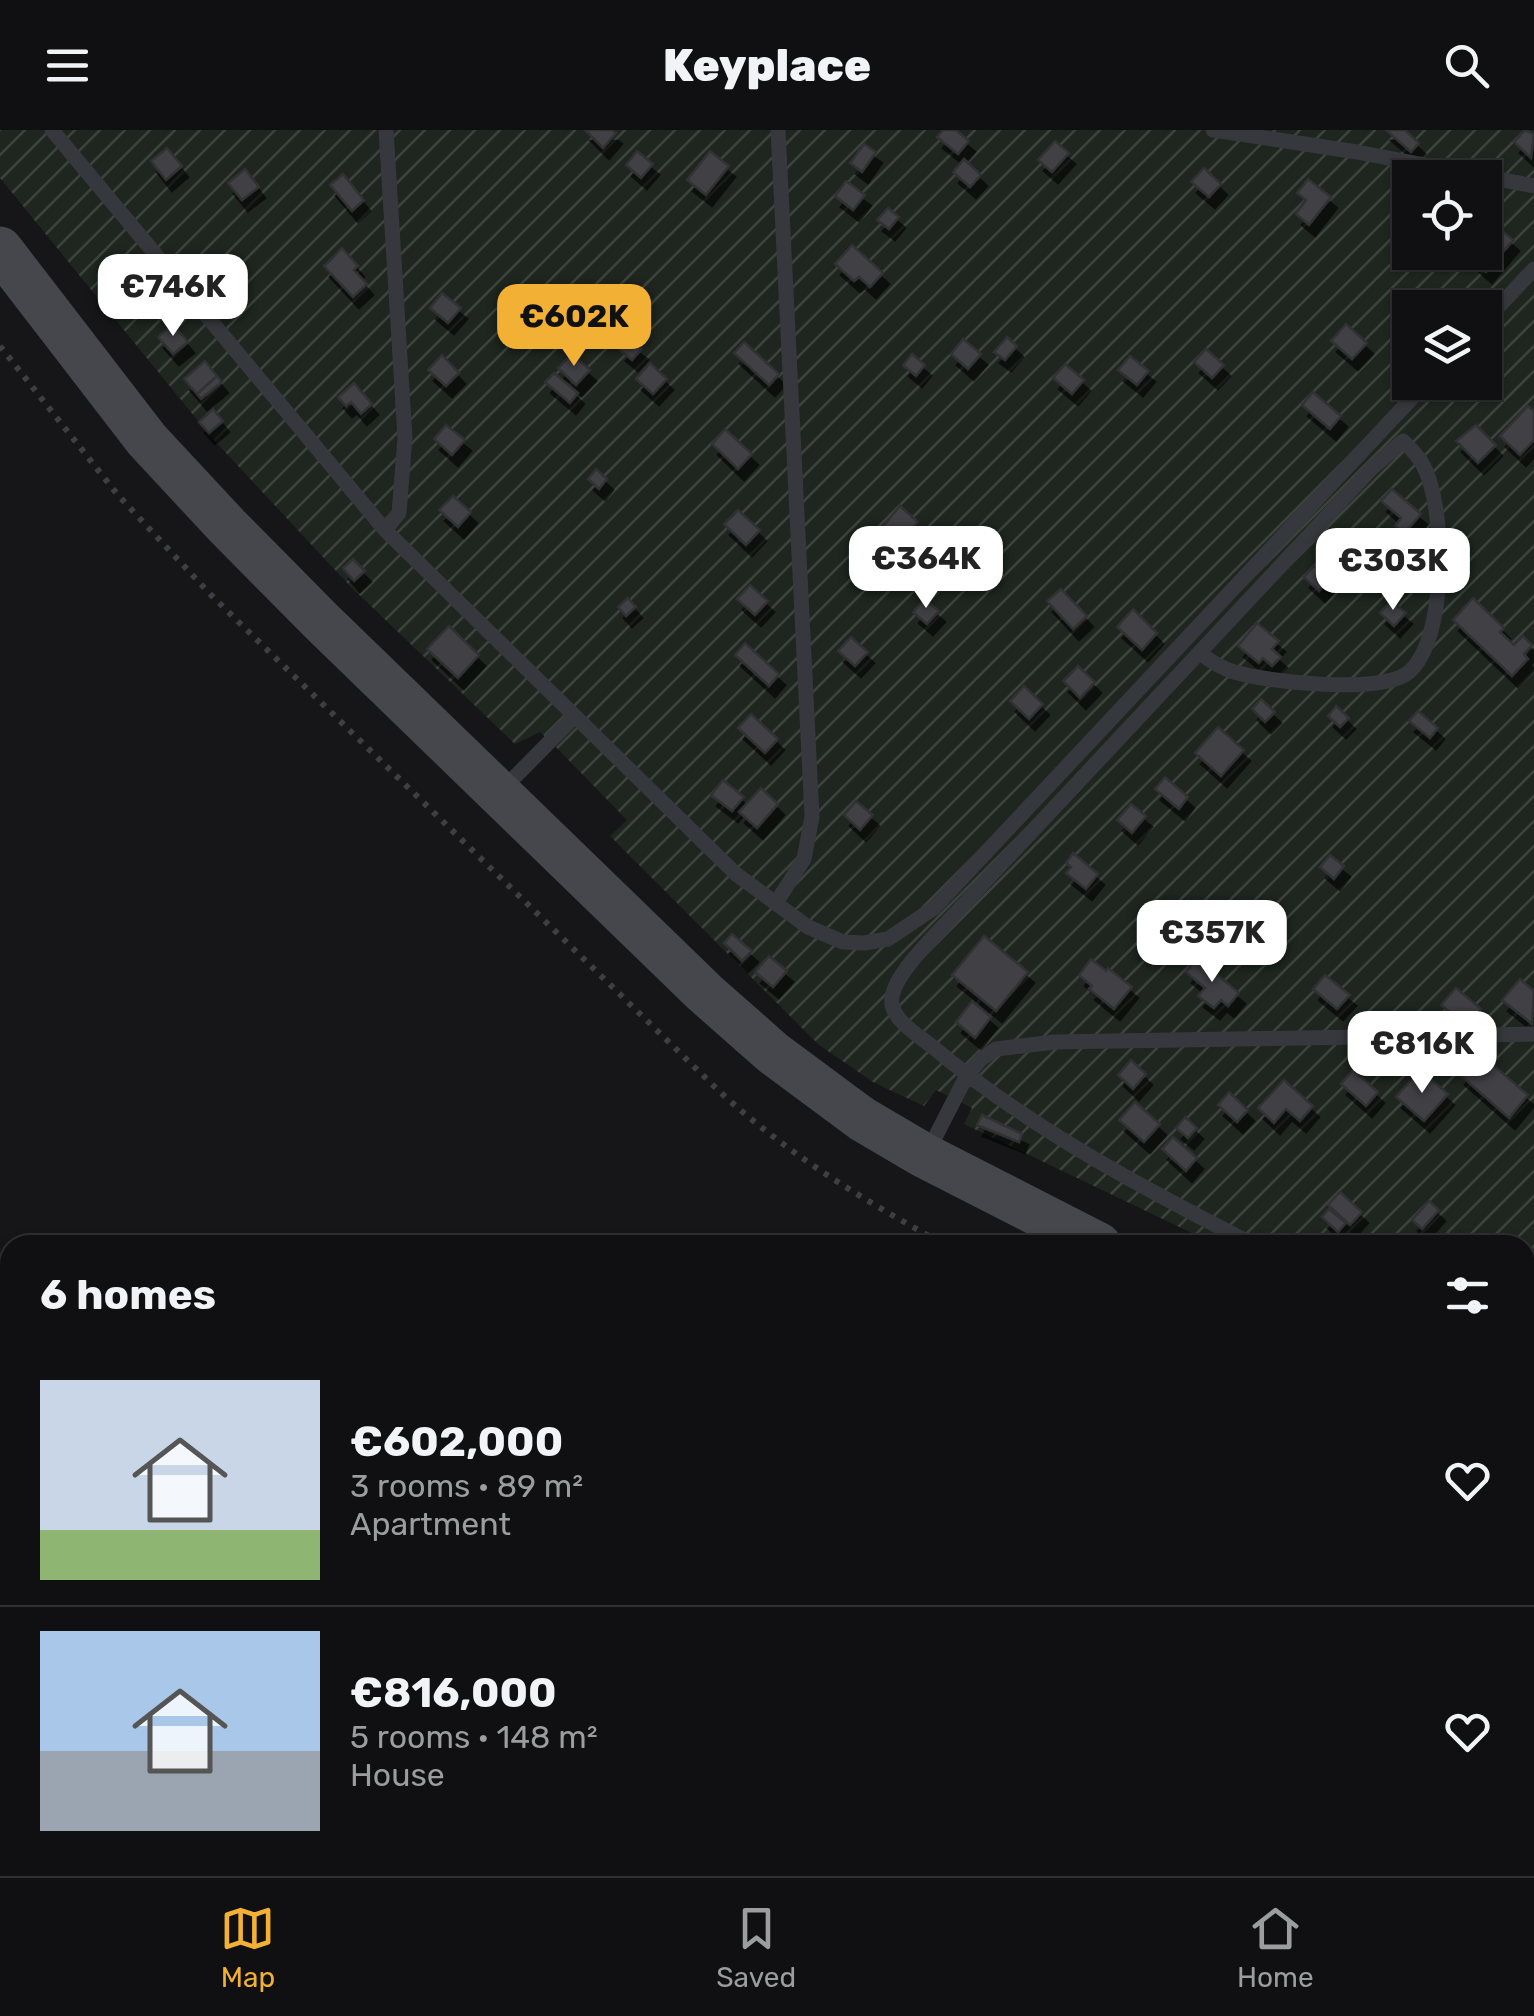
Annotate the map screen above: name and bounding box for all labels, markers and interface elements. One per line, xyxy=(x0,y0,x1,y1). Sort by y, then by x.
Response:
icon: menu xyxy=(40,38,95,93)
icon: search xyxy=(1439,38,1494,93)
text: Keyplace xyxy=(663,39,871,92)
map controls xyxy=(1392,160,1502,400)
button: locate xyxy=(1392,160,1502,270)
pin: €746K xyxy=(103,254,243,339)
text: €746K xyxy=(120,267,226,305)
pin: €602K xyxy=(504,284,644,369)
button: layers xyxy=(1392,290,1502,400)
text: €602K xyxy=(519,297,629,335)
pin: €364K xyxy=(856,526,996,611)
pin: €303K xyxy=(1323,528,1463,613)
text: €364K xyxy=(871,539,981,577)
text: €303K xyxy=(1338,541,1448,579)
pin: €357K xyxy=(1142,900,1282,985)
text: €357K xyxy=(1159,913,1265,951)
pin: €816K xyxy=(1352,1011,1492,1096)
text: €816K xyxy=(1370,1024,1474,1062)
icon: filters xyxy=(1440,1268,1495,1323)
text: 6 homes xyxy=(40,1270,216,1320)
text: €602,000 xyxy=(350,1417,563,1467)
icon: home xyxy=(120,1420,240,1540)
icon: heart xyxy=(1440,1453,1495,1508)
text: 3 rooms · 89 m² xyxy=(350,1467,583,1505)
text: Apartment xyxy=(350,1505,511,1543)
text: €816,000 xyxy=(350,1668,557,1718)
icon: home xyxy=(120,1671,240,1791)
icon: heart xyxy=(1440,1704,1495,1759)
text: 5 rooms · 148 m² xyxy=(350,1718,598,1756)
text: House xyxy=(350,1756,445,1794)
tab: Map xyxy=(220,1901,275,1994)
tab: Saved xyxy=(716,1901,796,1994)
tab: Home xyxy=(1237,1901,1314,1994)

